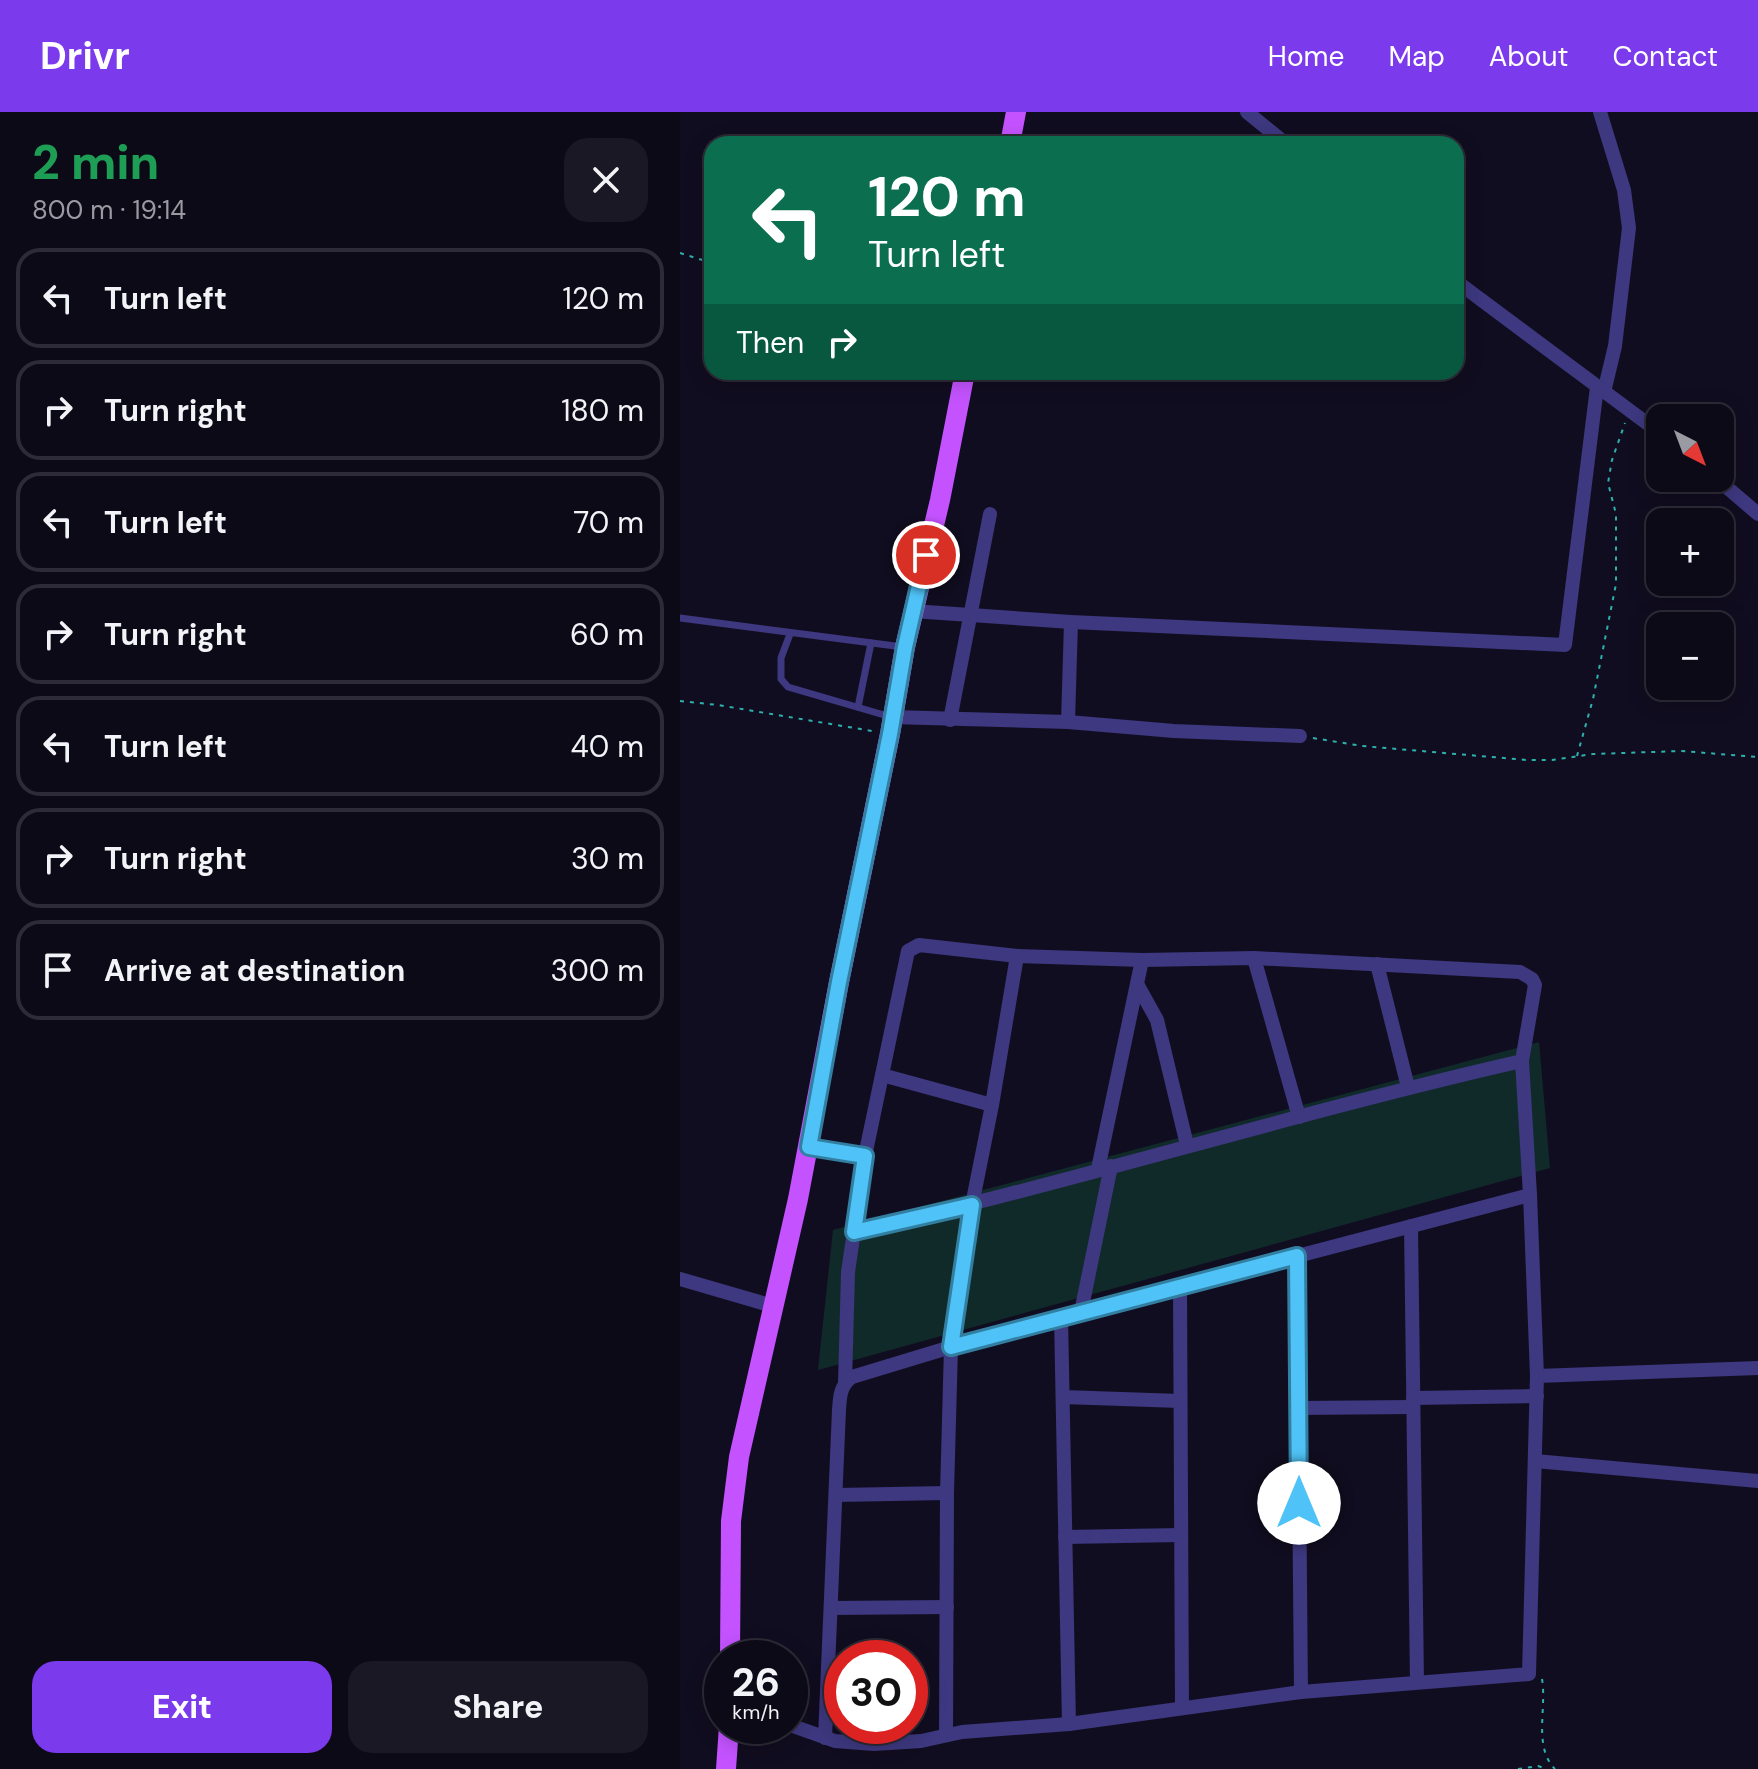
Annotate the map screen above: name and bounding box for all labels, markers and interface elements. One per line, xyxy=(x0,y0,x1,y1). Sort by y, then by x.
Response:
text: Drivr xyxy=(40,31,130,81)
text: Home xyxy=(1268,38,1344,75)
text: Map xyxy=(1388,38,1445,75)
text: About xyxy=(1489,38,1568,75)
text: Contact xyxy=(1612,38,1718,75)
text: 2 min xyxy=(32,131,159,194)
button: close xyxy=(564,138,648,222)
text: 120 m xyxy=(868,160,1026,233)
icon: left xyxy=(736,168,840,272)
text: 800 m · 19:14 xyxy=(32,193,186,227)
text: Turn left xyxy=(868,231,1005,278)
icon: left xyxy=(36,276,80,320)
text: Turn left xyxy=(104,279,227,318)
text: 120 m xyxy=(562,279,644,318)
icon: right xyxy=(820,320,864,364)
text: Then xyxy=(736,323,804,362)
icon: right xyxy=(36,388,80,432)
text: Turn right xyxy=(104,391,247,430)
text: 180 m xyxy=(561,391,644,430)
north arrow xyxy=(1646,404,1734,492)
map controls xyxy=(1646,404,1734,700)
icon: left xyxy=(36,500,80,544)
text: Turn left xyxy=(104,503,227,542)
text: 70 m xyxy=(573,503,644,542)
button: + xyxy=(1646,508,1734,596)
pin xyxy=(892,521,960,589)
icon: arrive xyxy=(904,533,948,577)
icon: right xyxy=(36,612,80,656)
button: − xyxy=(1646,612,1734,700)
text: Turn right xyxy=(104,615,247,654)
text: 60 m xyxy=(570,615,644,654)
icon: left xyxy=(36,724,80,768)
text: Turn left xyxy=(104,727,227,766)
text: 40 m xyxy=(571,727,644,766)
icon: right xyxy=(36,836,80,880)
text: Turn right xyxy=(104,839,247,878)
text: 30 m xyxy=(571,839,644,878)
icon: arrive xyxy=(36,948,80,992)
text: Arrive at destination xyxy=(104,951,405,990)
text: 300 m xyxy=(551,951,644,990)
position arrow xyxy=(1257,1461,1341,1545)
speed limit sign: 30 xyxy=(824,1640,928,1744)
text: 26 xyxy=(732,1656,780,1708)
button: Exit xyxy=(32,1661,332,1753)
button: Share xyxy=(348,1661,648,1753)
text: km/h xyxy=(732,1699,780,1725)

